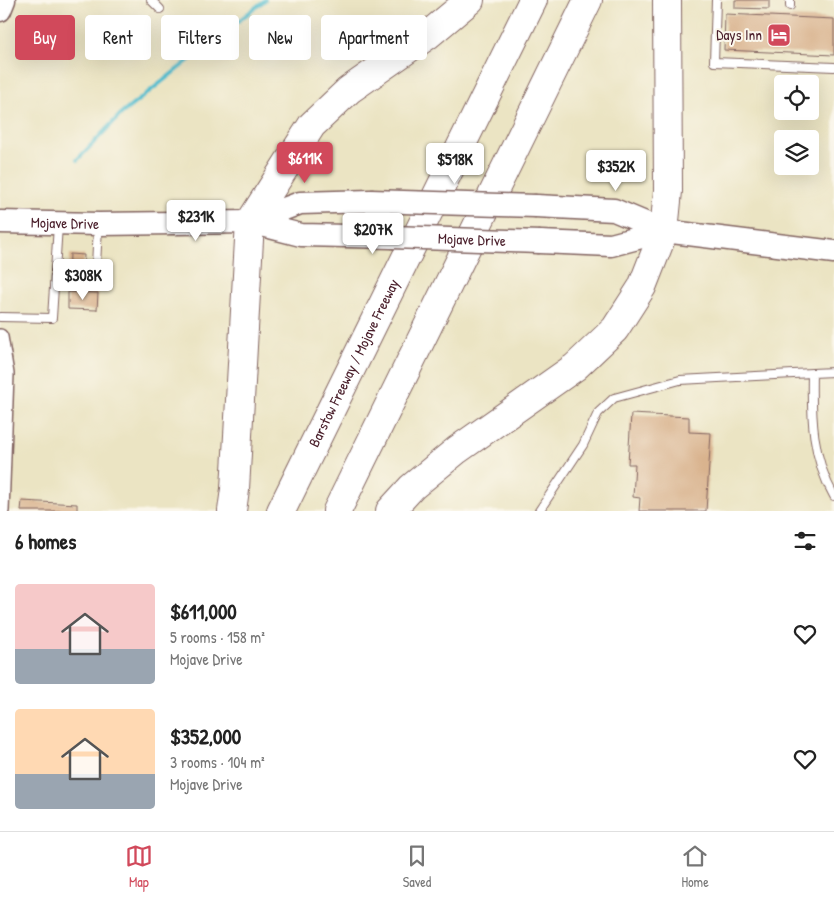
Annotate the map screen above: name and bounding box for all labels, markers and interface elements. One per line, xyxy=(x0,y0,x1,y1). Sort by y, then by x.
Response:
chip: Buy xyxy=(15,15,75,60)
chip: Rent xyxy=(85,15,151,60)
chip: Filters xyxy=(161,15,239,60)
chip: New xyxy=(249,15,311,60)
chip: Apartment xyxy=(321,15,427,60)
hotel icon: Days Inn xyxy=(766,22,792,48)
place label: Days Inn xyxy=(716,24,762,45)
map controls xyxy=(774,75,819,175)
button: locate xyxy=(774,75,819,120)
button: layers xyxy=(774,130,819,175)
pin: $611K xyxy=(270,142,340,184)
pin: $518K xyxy=(420,142,490,185)
text: $611K xyxy=(288,147,322,169)
text: $518K xyxy=(437,148,473,170)
pin: $352K xyxy=(581,150,651,192)
text: $352K xyxy=(597,155,635,177)
pin: $231K xyxy=(161,200,231,242)
text: $231K xyxy=(178,205,214,227)
street label: Mojave Drive xyxy=(31,212,99,234)
pin: $207K xyxy=(338,212,408,255)
text: $207K xyxy=(353,218,393,240)
street label: Mojave Drive xyxy=(438,228,506,251)
pin: $308K xyxy=(48,258,118,301)
text: $308K xyxy=(64,264,102,286)
street label: Barstow Freeway / Mojave Freeway xyxy=(303,275,404,450)
text: 6 homes xyxy=(15,527,76,556)
icon: filters xyxy=(791,527,819,555)
text: $611,000 xyxy=(170,597,237,626)
icon: home xyxy=(55,604,115,664)
icon: heart xyxy=(791,620,819,648)
text: 5 rooms · 158 m² xyxy=(170,626,265,648)
text: Mojave Drive xyxy=(170,648,243,670)
text: $352,000 xyxy=(170,722,241,751)
icon: home xyxy=(55,729,115,789)
icon: heart xyxy=(791,745,819,773)
text: 3 rooms · 104 m² xyxy=(170,751,265,773)
text: Mojave Drive xyxy=(170,773,243,795)
tab: Map xyxy=(125,842,153,891)
tab: Saved xyxy=(403,842,431,891)
tab: Home xyxy=(681,842,709,891)

